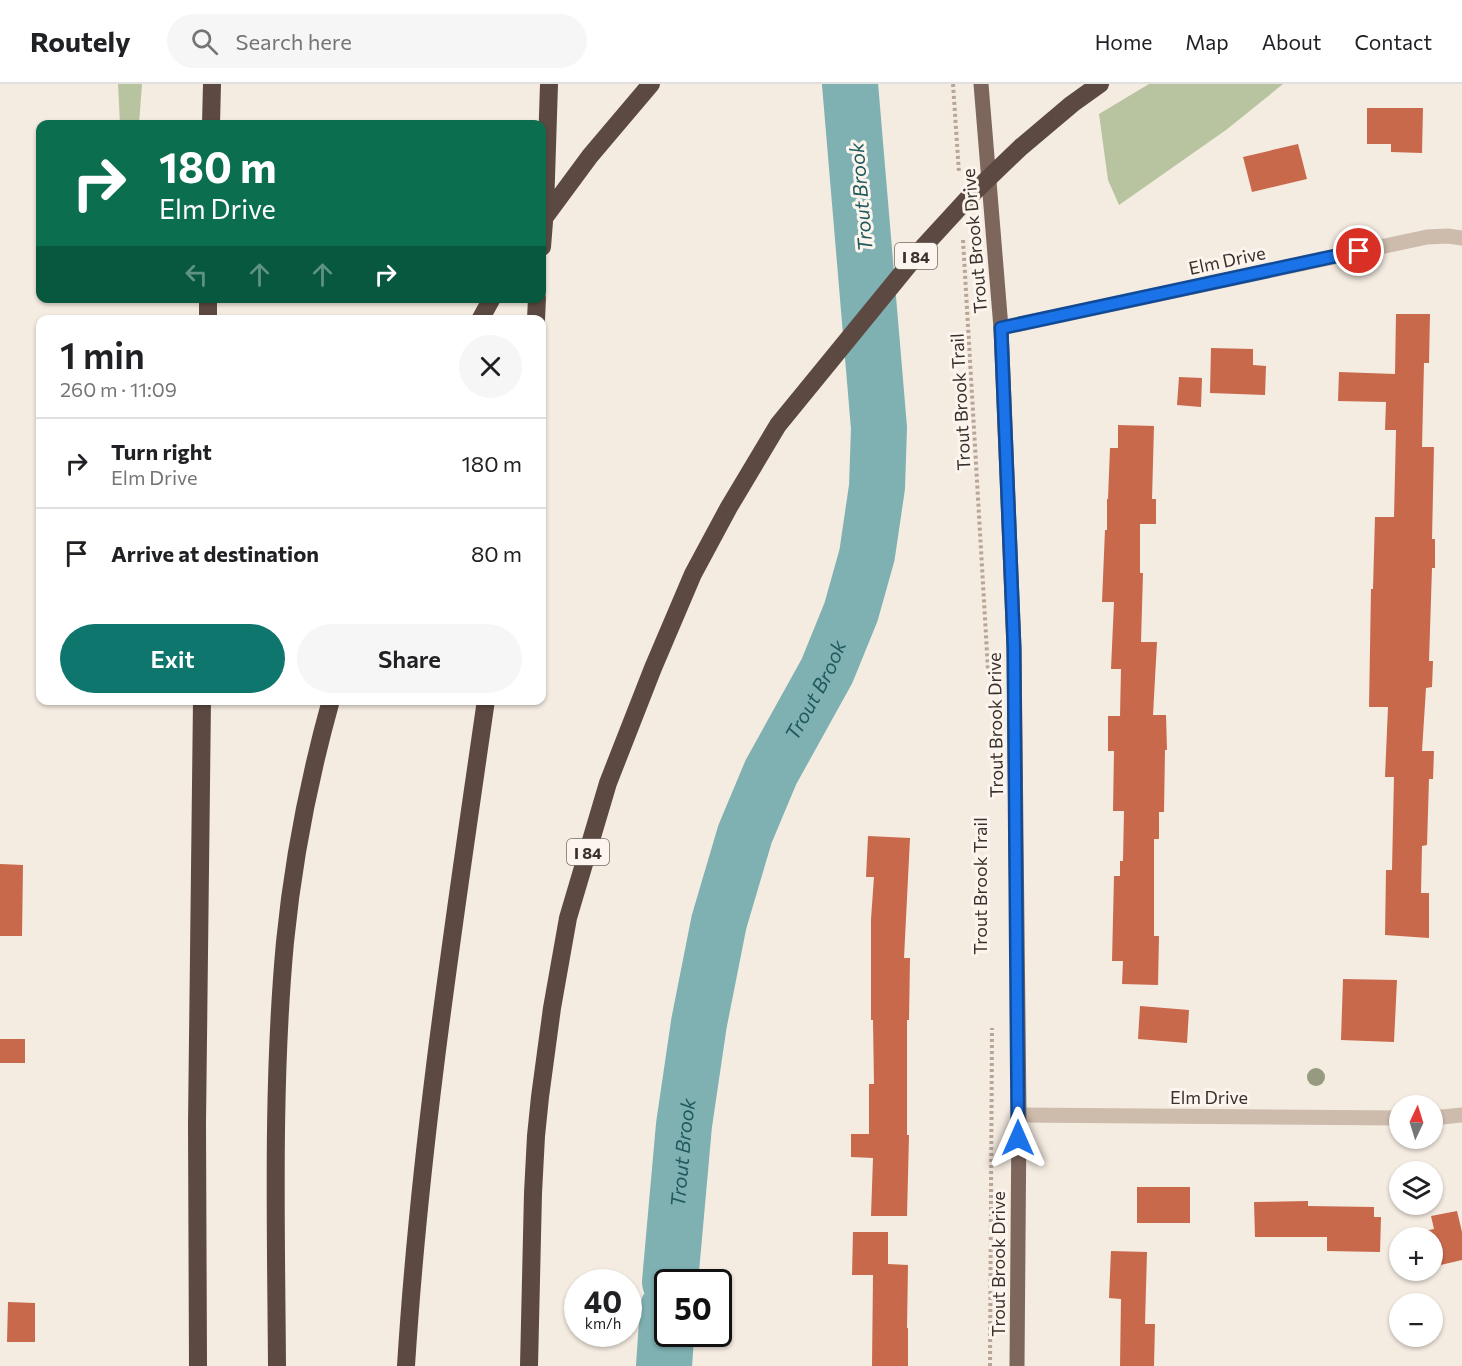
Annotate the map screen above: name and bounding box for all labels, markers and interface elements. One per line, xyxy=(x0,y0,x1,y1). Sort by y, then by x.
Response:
search box xyxy=(167,14,587,68)
text: Routely xyxy=(30,24,131,58)
icon: search xyxy=(188,25,221,58)
text: Search here xyxy=(236,28,352,55)
text: Home xyxy=(1095,29,1152,54)
text: Map xyxy=(1185,29,1229,54)
text: About xyxy=(1262,29,1321,54)
text: Contact xyxy=(1354,29,1432,54)
text: 180 m xyxy=(159,140,277,192)
water label: Trout Brook xyxy=(843,140,877,252)
icon: right xyxy=(60,144,138,222)
street label: Trout Brook Drive xyxy=(957,168,991,314)
text: Elm Drive xyxy=(159,192,276,225)
pin xyxy=(1333,225,1384,276)
icon: arrive xyxy=(1342,234,1375,267)
street label: Elm Drive xyxy=(1187,241,1267,279)
road number: I 84 xyxy=(895,243,937,269)
icon: left xyxy=(180,258,213,291)
icon: ahead xyxy=(243,258,276,291)
icon: ahead xyxy=(306,258,339,291)
icon: right xyxy=(369,258,402,291)
text: 1 min xyxy=(60,332,145,376)
street label: Trout Brook Trail xyxy=(945,333,975,471)
button: close xyxy=(459,335,522,398)
text: 260 m · 11:09 xyxy=(60,377,177,401)
text: Turn right xyxy=(111,438,212,465)
icon: right xyxy=(60,447,93,480)
text: 180 m xyxy=(461,450,522,477)
text: Elm Drive xyxy=(111,465,198,489)
icon: arrive xyxy=(60,537,93,570)
text: Arrive at destination xyxy=(111,540,319,567)
text: 80 m xyxy=(471,540,522,567)
button: Exit xyxy=(60,624,285,693)
button: Share xyxy=(297,624,522,693)
water label: Trout Brook xyxy=(779,635,851,744)
street label: Trout Brook Drive xyxy=(983,652,1007,798)
street label: Trout Brook Trail xyxy=(969,817,991,955)
road number: I 84 xyxy=(567,839,609,865)
street label: Elm Drive xyxy=(1170,1086,1248,1108)
water label: Trout Brook xyxy=(665,1095,700,1208)
north arrow xyxy=(1389,1095,1443,1149)
map controls xyxy=(1389,1095,1443,1347)
position arrow xyxy=(986,1106,1050,1170)
button: layers xyxy=(1389,1161,1443,1215)
street label: Trout Brook Drive xyxy=(987,1191,1009,1337)
button: + xyxy=(1389,1227,1443,1281)
speed limit sign: 50 xyxy=(654,1269,732,1347)
text: 40 xyxy=(584,1282,622,1319)
button: − xyxy=(1389,1293,1443,1347)
text: km/h xyxy=(585,1314,621,1332)

